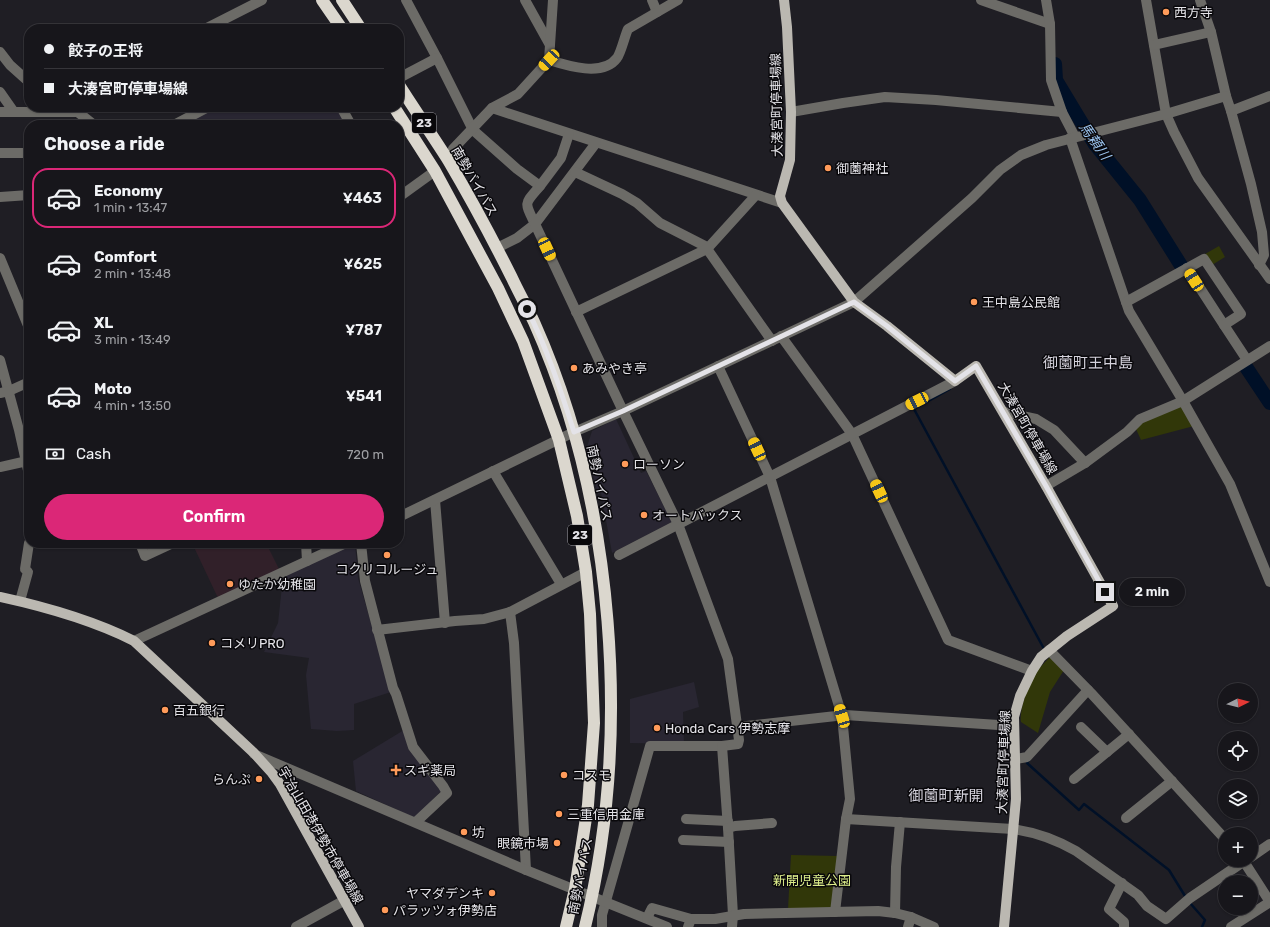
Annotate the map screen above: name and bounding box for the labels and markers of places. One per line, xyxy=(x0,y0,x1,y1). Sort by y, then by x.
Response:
place label: 西方寺 xyxy=(1174,5,1213,20)
marker: 西方寺 xyxy=(1161,7,1171,17)
place label: 御薗神社 xyxy=(836,161,888,176)
marker: 御薗神社 xyxy=(823,163,833,173)
place label: 王中島公民館 xyxy=(982,295,1060,310)
marker: 王中島公民館 xyxy=(969,297,979,307)
place label: あみやき亭 xyxy=(582,361,647,376)
marker: あみやき亭 xyxy=(569,363,579,373)
place label: ローソン xyxy=(633,457,685,472)
marker: ローソン xyxy=(620,459,630,469)
place label: オートバックス xyxy=(652,508,743,523)
marker: オートバックス xyxy=(639,510,649,520)
marker: コクリコルージュ xyxy=(382,550,392,560)
place label: コクリコルージュ xyxy=(336,562,438,577)
place label: ゆたか幼稚園 xyxy=(238,577,316,592)
marker: ゆたか幼稚園 xyxy=(225,579,235,589)
place label: コメリPRO xyxy=(220,636,285,651)
marker: コメリPRO xyxy=(207,638,217,648)
place label: 百五銀行 xyxy=(173,703,225,718)
marker: 百五銀行 xyxy=(160,705,170,715)
place label: Honda Cars 伊勢志摩 xyxy=(665,721,790,736)
marker: Honda Cars 伊勢志摩 xyxy=(652,723,662,733)
place label: スギ薬局 xyxy=(404,763,456,778)
marker: スギ薬局 xyxy=(391,765,401,775)
place label: コスモ xyxy=(572,768,611,783)
marker: コスモ xyxy=(559,770,569,780)
place label: らんぷ xyxy=(212,772,251,787)
marker: らんぷ xyxy=(254,774,264,784)
place label: 三重信用金庫 xyxy=(567,807,645,822)
marker: 三重信用金庫 xyxy=(554,809,564,819)
place label: 坊 xyxy=(472,825,485,840)
marker: 坊 xyxy=(459,827,469,837)
place label: 眼鏡市場 xyxy=(497,836,549,851)
marker: 眼鏡市場 xyxy=(552,838,562,848)
place label: ヤマダデンキ xyxy=(406,886,484,901)
marker: ヤマダデンキ xyxy=(487,888,497,898)
place label: パラッツォ伊勢店 xyxy=(393,903,497,918)
marker: パラッツォ伊勢店 xyxy=(380,905,390,915)

